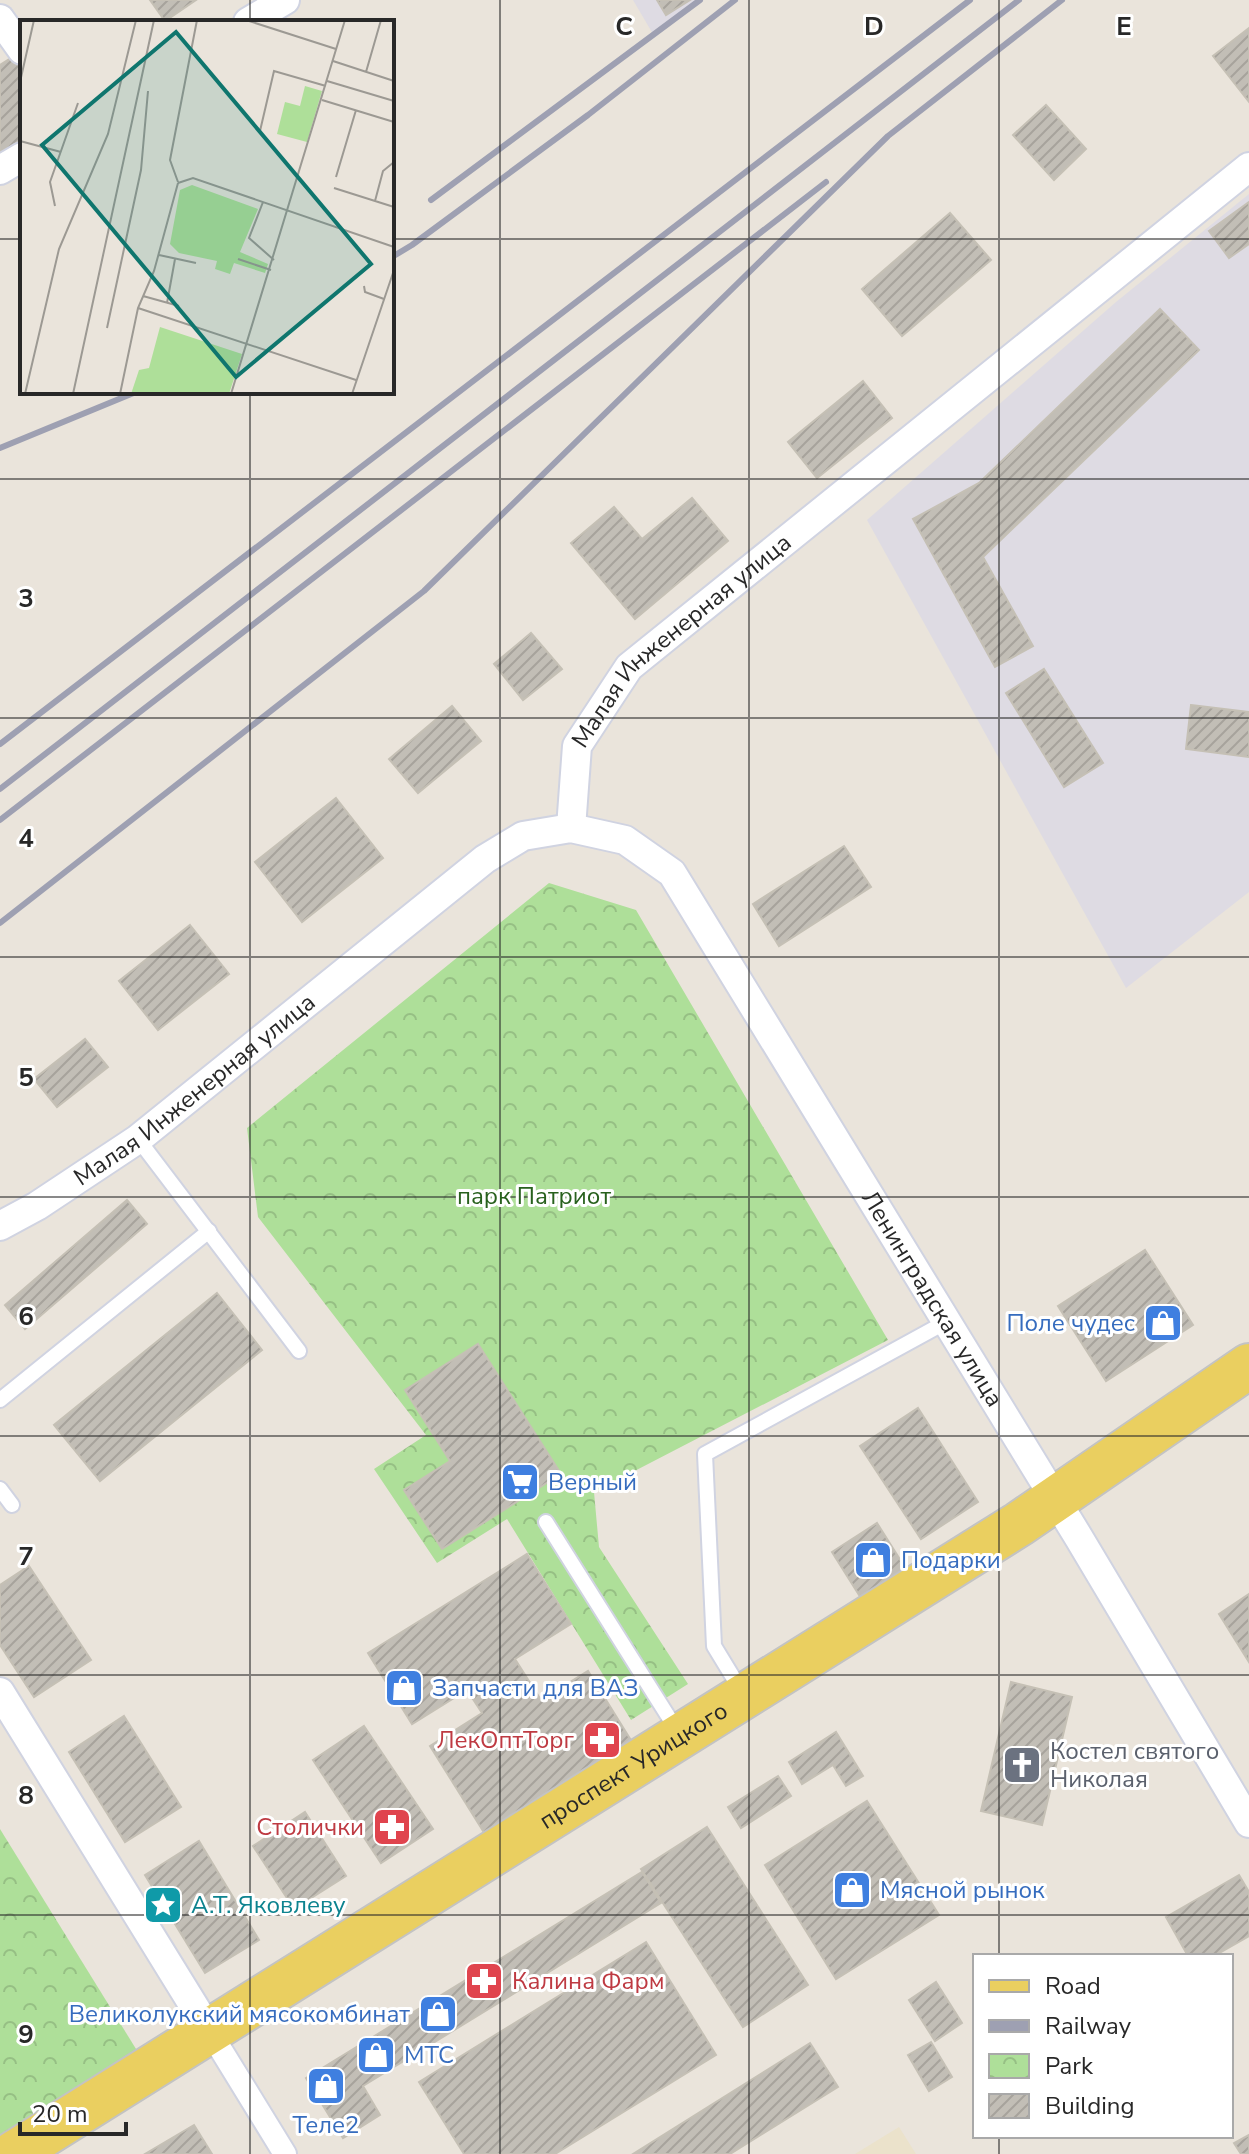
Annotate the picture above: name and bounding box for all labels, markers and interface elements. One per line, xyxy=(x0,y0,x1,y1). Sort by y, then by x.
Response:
text: C xyxy=(615,9,633,44)
text: D xyxy=(864,9,884,44)
text: E xyxy=(1116,9,1132,44)
inset map xyxy=(20,20,394,394)
street label: Малая Инженерная улица xyxy=(564,527,798,754)
text: 3 xyxy=(18,581,34,616)
text: 4 xyxy=(18,821,34,856)
street label: Малая Инженерная улица xyxy=(67,986,322,1193)
text: 5 xyxy=(18,1060,34,1095)
park label: парк Патриот xyxy=(457,1180,611,1212)
street label: Ленинградская улица xyxy=(854,1185,1011,1413)
text: 6 xyxy=(18,1299,34,1334)
shop icon: Поле чудес xyxy=(1142,1302,1184,1344)
place label: Поле чудес xyxy=(1006,1307,1135,1339)
supermarket icon: Верный xyxy=(499,1461,541,1503)
place label: Верный xyxy=(548,1466,637,1498)
text: 7 xyxy=(18,1539,34,1574)
shop icon: Подарки xyxy=(852,1539,894,1581)
place label: Подарки xyxy=(901,1544,1001,1576)
shop icon: Запчасти для ВАЗ xyxy=(383,1667,425,1709)
place label: Запчасти для ВАЗ xyxy=(432,1672,639,1704)
street label: проспект Урицкого xyxy=(533,1694,734,1837)
pharmacy icon: ЛекОптТорг xyxy=(581,1719,623,1761)
place label: ЛекОптТорг xyxy=(437,1724,575,1756)
place label: Костел святого Николая xyxy=(1050,1735,1219,1795)
church icon: Костел святого Николая xyxy=(1001,1744,1043,1786)
text: 8 xyxy=(18,1778,34,1813)
pharmacy icon: Столички xyxy=(371,1806,413,1848)
place label: Столички xyxy=(256,1811,364,1843)
shop icon: Мясной рынок xyxy=(831,1869,873,1911)
place label: Мясной рынок xyxy=(880,1874,1045,1906)
place icon: А.Т. Яковлеву xyxy=(142,1884,184,1926)
place label: А.Т. Яковлеву xyxy=(191,1889,346,1921)
legend xyxy=(973,1954,1233,2138)
pharmacy icon: Калина Фарм xyxy=(463,1960,505,2002)
place label: Калина Фарм xyxy=(512,1965,665,1997)
text: Road xyxy=(1045,1970,1101,2002)
shop icon: Великолукский мясокомбинат xyxy=(417,1993,459,2035)
place label: Великолукский мясокомбинат xyxy=(69,1998,410,2030)
text: Railway xyxy=(1045,2010,1132,2042)
text: 9 xyxy=(18,2017,34,2052)
shop icon: МТС xyxy=(355,2034,397,2076)
place label: МТС xyxy=(404,2039,454,2071)
text: Park xyxy=(1045,2050,1094,2082)
shop icon: Теле2 xyxy=(305,2065,347,2107)
scale bar xyxy=(20,2086,126,2136)
text: Building xyxy=(1045,2090,1135,2122)
text: 20 m xyxy=(32,2098,88,2130)
place label: Теле2 xyxy=(293,2109,359,2141)

